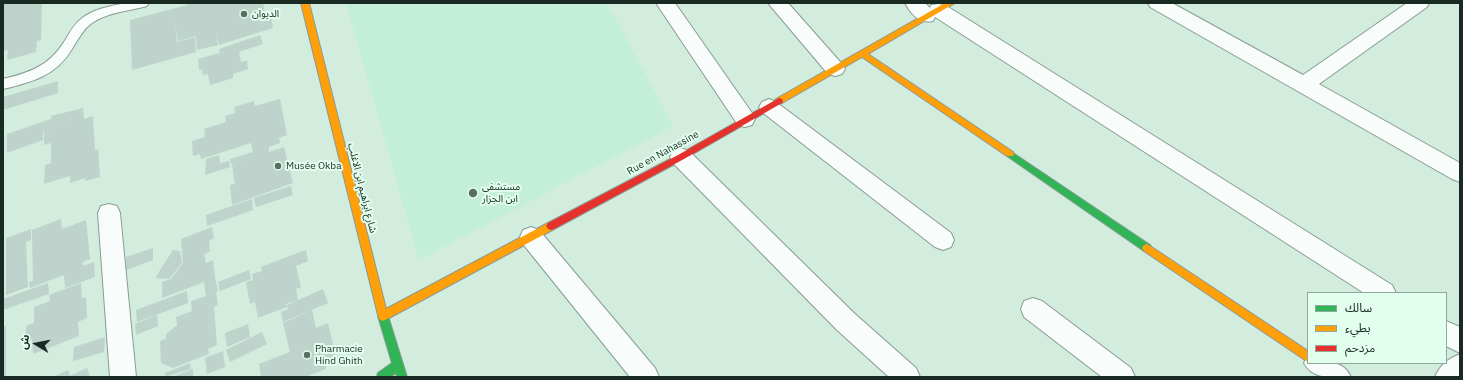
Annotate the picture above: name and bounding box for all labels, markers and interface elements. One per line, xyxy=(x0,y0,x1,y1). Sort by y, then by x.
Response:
place label: الديوان xyxy=(252,8,279,20)
marker: الديوان xyxy=(239,9,249,19)
street label: Rue en Nahassine xyxy=(625,128,701,178)
street label: شارع ابراهيم ابن الاغلب xyxy=(345,142,379,234)
place label: Musée Okba xyxy=(286,160,341,172)
marker: Musée Okba xyxy=(273,161,283,171)
place label: مستشفى ابن الجزار xyxy=(482,181,520,204)
marker: مستشفى ابن الجزار xyxy=(467,187,479,199)
legend xyxy=(1307,292,1447,364)
text: سالك xyxy=(1345,300,1372,315)
text: بطيء xyxy=(1345,320,1371,335)
north arrow xyxy=(16,324,56,364)
text: ش xyxy=(16,333,32,351)
text: مزدحم xyxy=(1345,340,1375,355)
place label: Pharmacie Hind Ghith xyxy=(315,343,363,366)
marker: Pharmacie Hind Ghith xyxy=(302,350,312,360)

